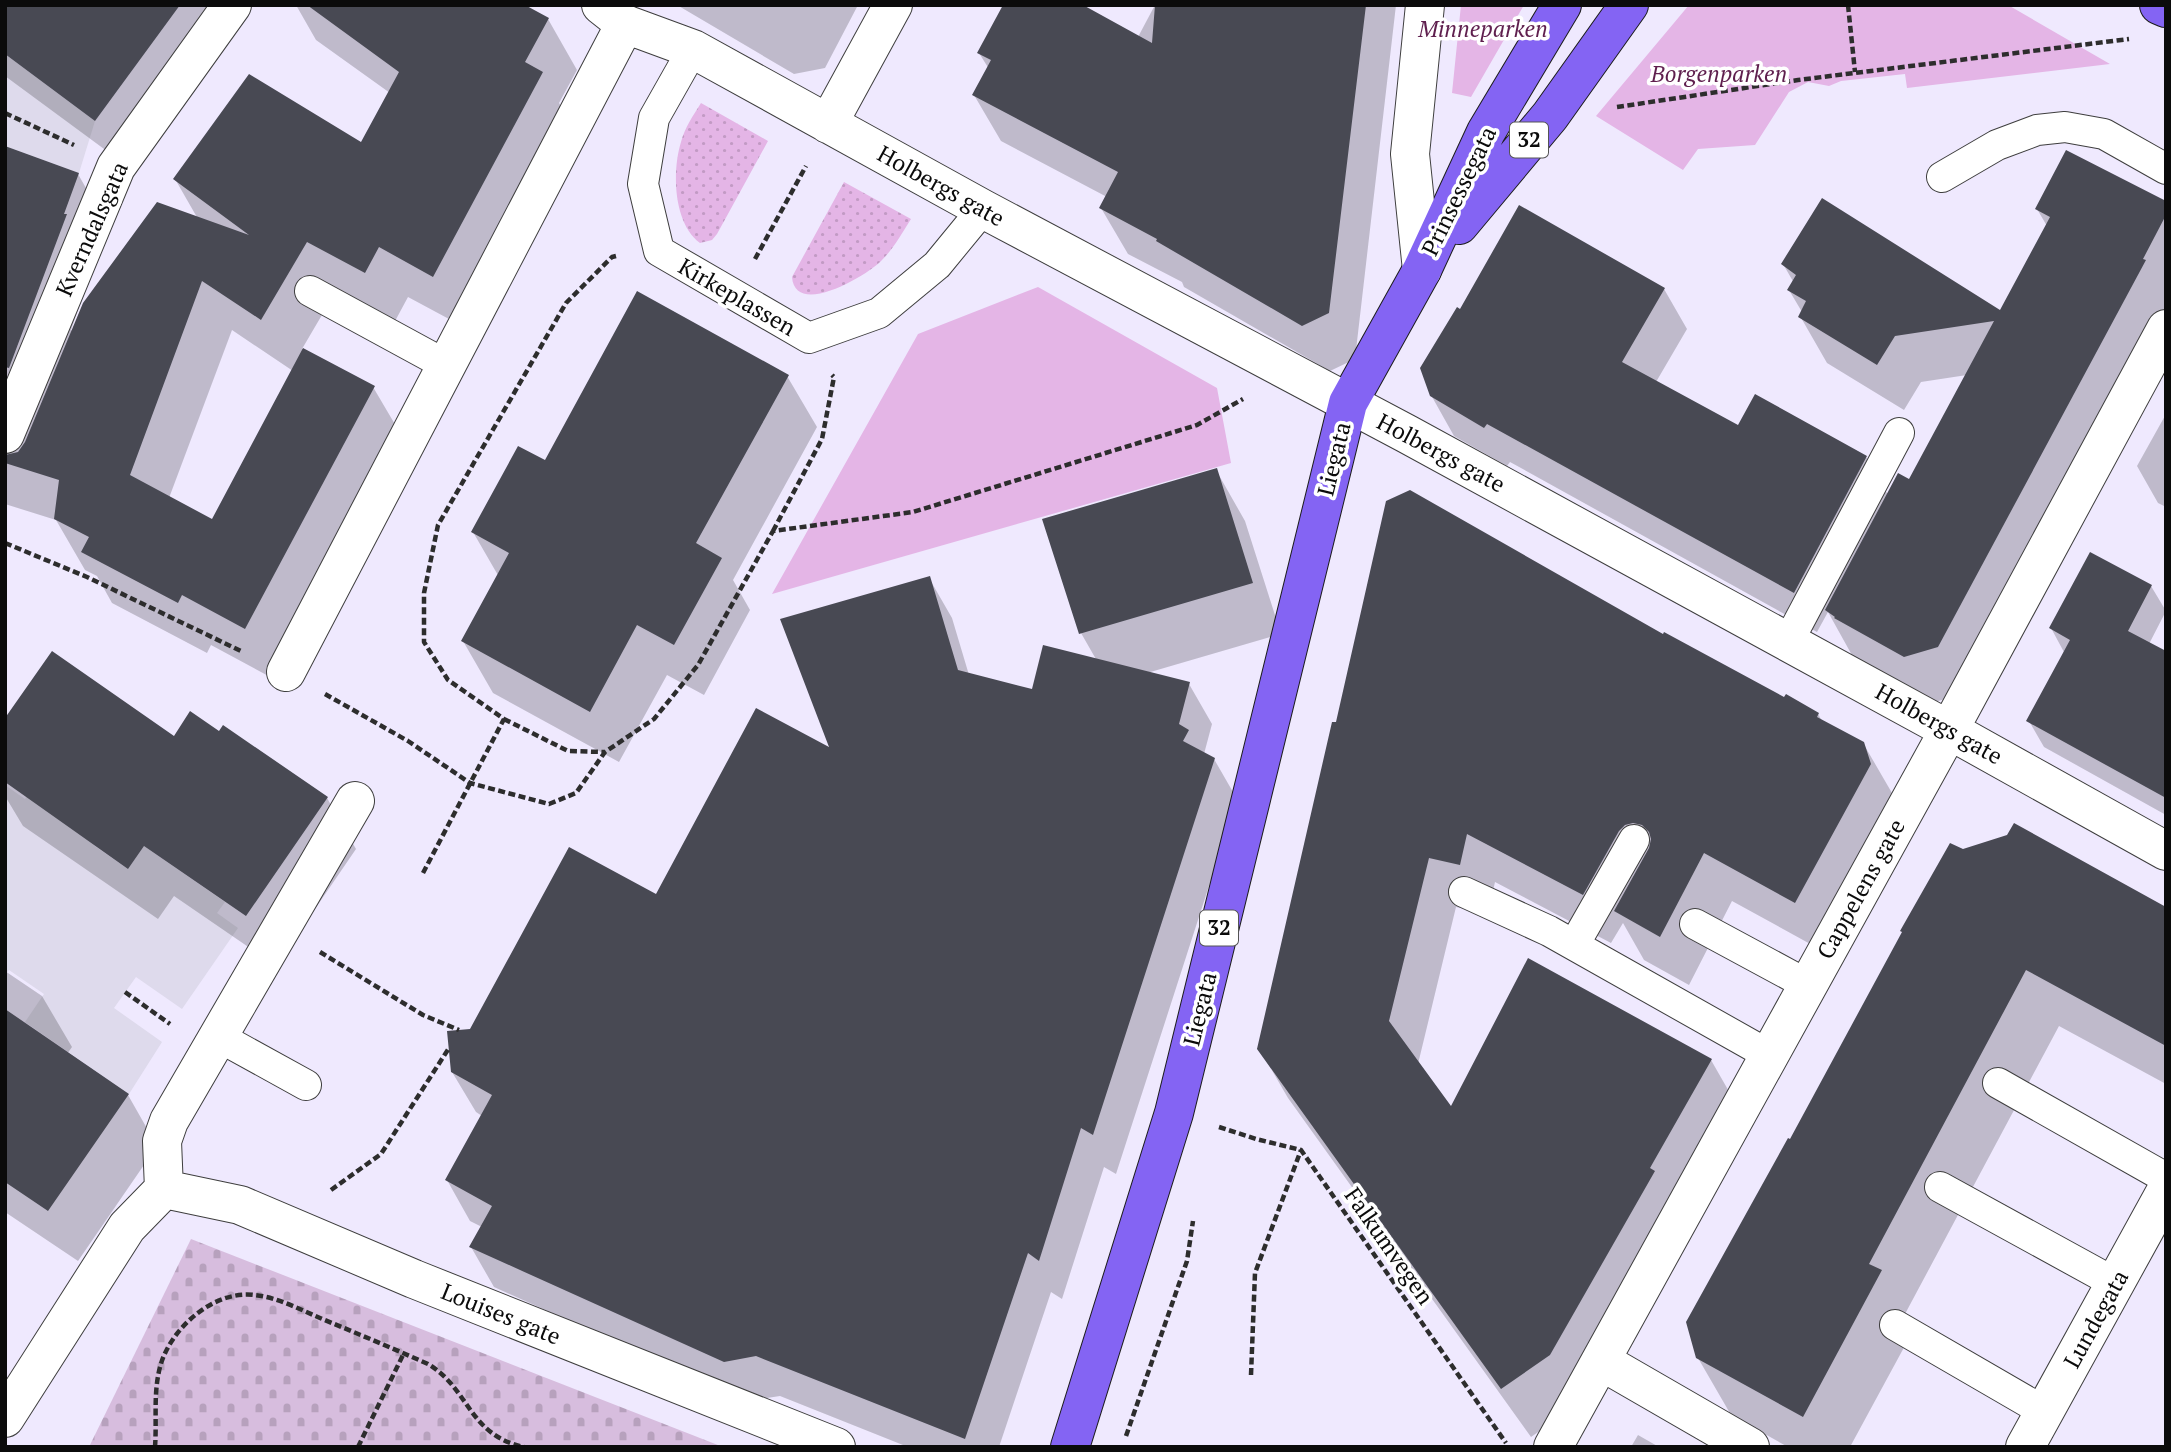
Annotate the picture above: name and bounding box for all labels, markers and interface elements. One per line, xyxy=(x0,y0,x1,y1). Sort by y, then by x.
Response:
park label: Minneparken xyxy=(1417,13,1548,44)
park label: Borgenparken xyxy=(1650,58,1787,89)
street label: Prinsessegata xyxy=(1414,121,1503,260)
road number: 32 xyxy=(1510,122,1548,158)
street label: Holbergs gate xyxy=(872,138,1010,233)
street label: Kverndalsgata xyxy=(48,156,135,301)
street label: Kirkeplassen xyxy=(673,251,802,343)
street label: Holbergs gate xyxy=(1372,406,1511,499)
street label: Liegata xyxy=(1309,418,1358,499)
street label: Holbergs gate xyxy=(1870,676,2008,771)
street label: Cappelens gate xyxy=(1809,813,1912,964)
road number: 32 xyxy=(1200,911,1238,946)
street label: Liegata xyxy=(1175,968,1224,1049)
street label: Falkumvegen xyxy=(1338,1181,1441,1311)
street label: Lundegata xyxy=(2056,1264,2135,1373)
street label: Louises gate xyxy=(437,1275,566,1352)

